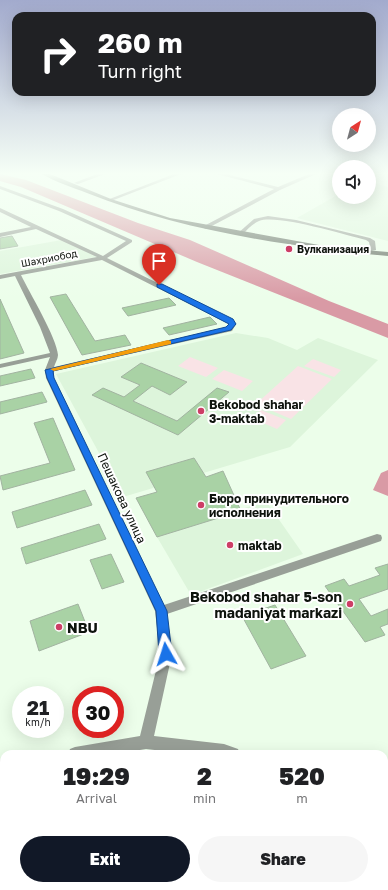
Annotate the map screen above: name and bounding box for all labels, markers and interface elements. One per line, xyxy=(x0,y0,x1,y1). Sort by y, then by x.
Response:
text: 260 m xyxy=(98,26,183,59)
icon: right xyxy=(32,28,84,80)
text: Turn right xyxy=(98,60,182,82)
north arrow xyxy=(332,108,376,152)
map controls xyxy=(332,108,376,204)
button: sound xyxy=(332,160,376,204)
place label: Вулканизация xyxy=(297,243,369,255)
pin xyxy=(142,244,176,285)
marker: Вулканизация xyxy=(284,244,294,254)
street label: Шахриобод xyxy=(20,247,78,269)
icon: arrive xyxy=(148,250,170,272)
place label: Bekobod shahar 3-maktab xyxy=(209,397,304,426)
marker: Bekobod shahar 3-maktab xyxy=(196,406,206,416)
street label: Пешакова улица xyxy=(94,450,150,546)
place label: Бюро принудительного исполнения xyxy=(209,491,349,520)
marker: Бюро принудительного исполнения xyxy=(196,500,206,510)
place label: maktab xyxy=(238,538,282,553)
marker: maktab xyxy=(225,540,235,550)
place label: Bekobod shahar 5-son madaniyat markazi xyxy=(190,588,342,621)
marker: Bekobod shahar 5-son madaniyat markazi xyxy=(345,599,355,609)
place label: NBU xyxy=(67,619,98,636)
marker: NBU xyxy=(54,622,64,632)
position arrow xyxy=(145,633,187,675)
speed limit sign: 30 xyxy=(72,686,124,738)
text: 21 xyxy=(27,695,49,719)
text: km/h xyxy=(25,716,51,728)
text: 19:29 xyxy=(63,761,130,790)
text: 2 xyxy=(197,761,212,790)
text: 520 xyxy=(279,761,325,790)
text: Arrival xyxy=(76,790,117,806)
text: min xyxy=(193,790,216,806)
text: m xyxy=(296,790,308,806)
button: Exit xyxy=(20,836,190,882)
button: Share xyxy=(198,836,368,882)

